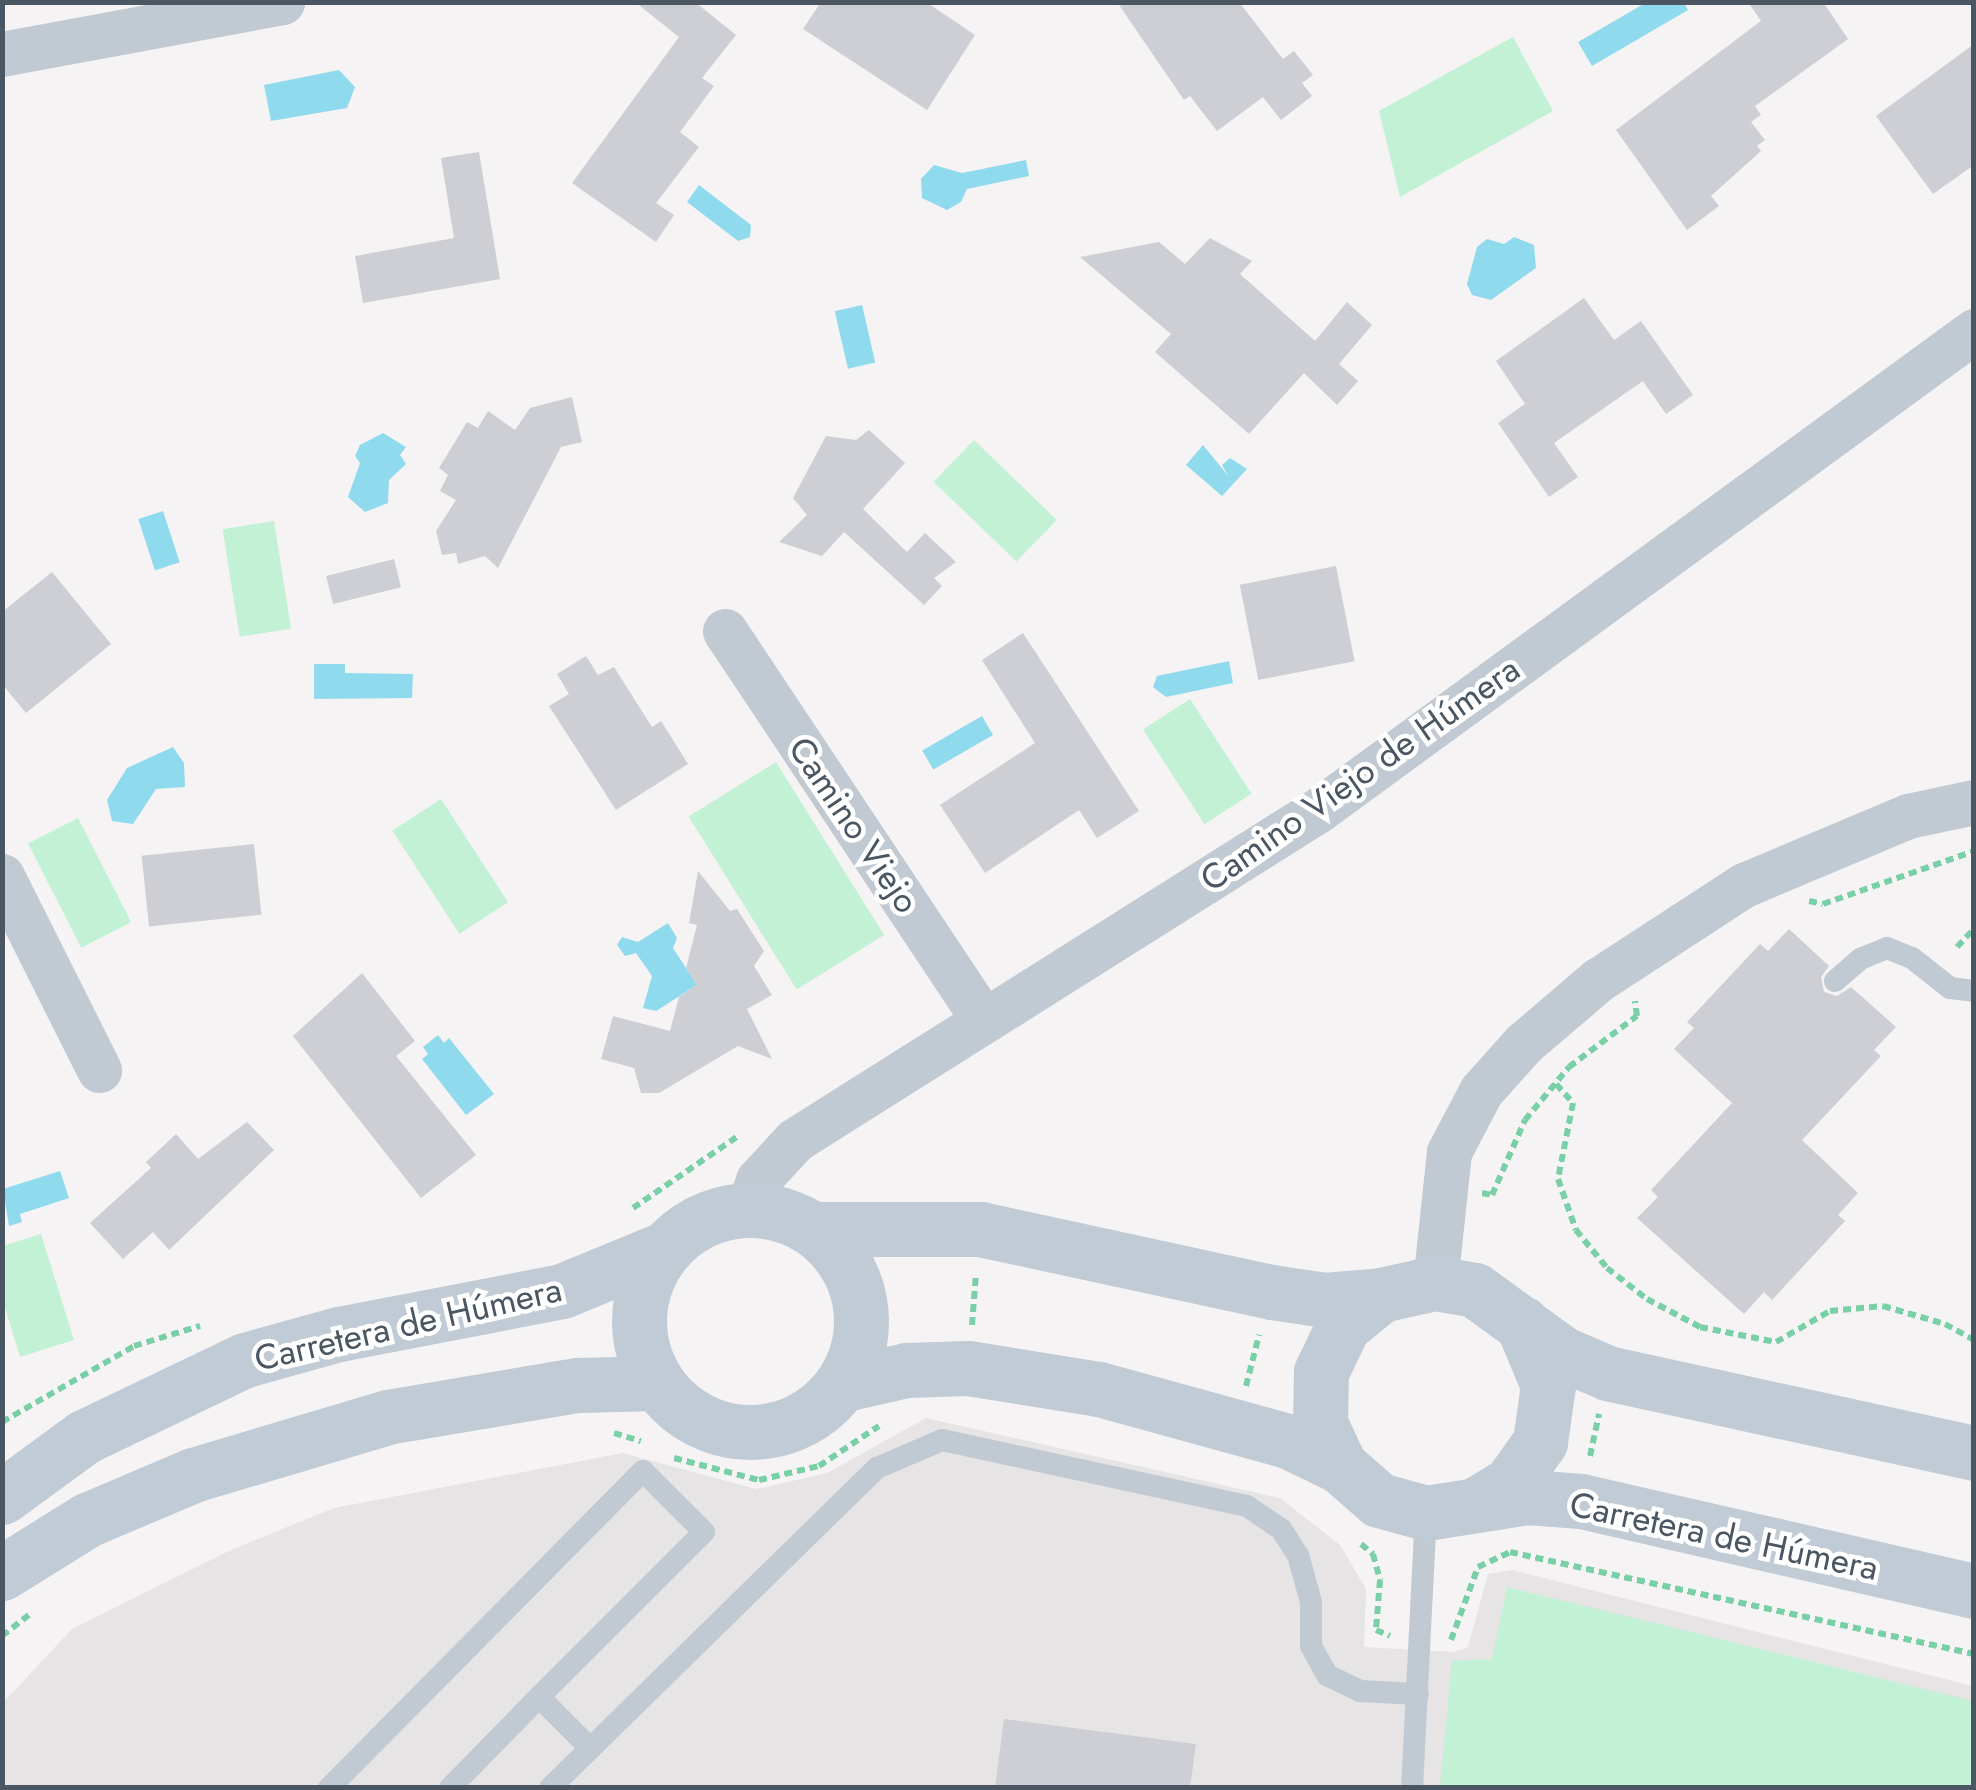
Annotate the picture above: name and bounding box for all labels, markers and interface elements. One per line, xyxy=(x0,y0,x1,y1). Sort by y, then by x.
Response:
street label: Camino Viejo de Húmera xyxy=(1192,648,1528,900)
street label: Camino Viejo xyxy=(780,729,928,921)
street label: Carretera de Húmera xyxy=(250,1268,566,1380)
street label: Carretera de Húmera xyxy=(1566,1483,1882,1589)

